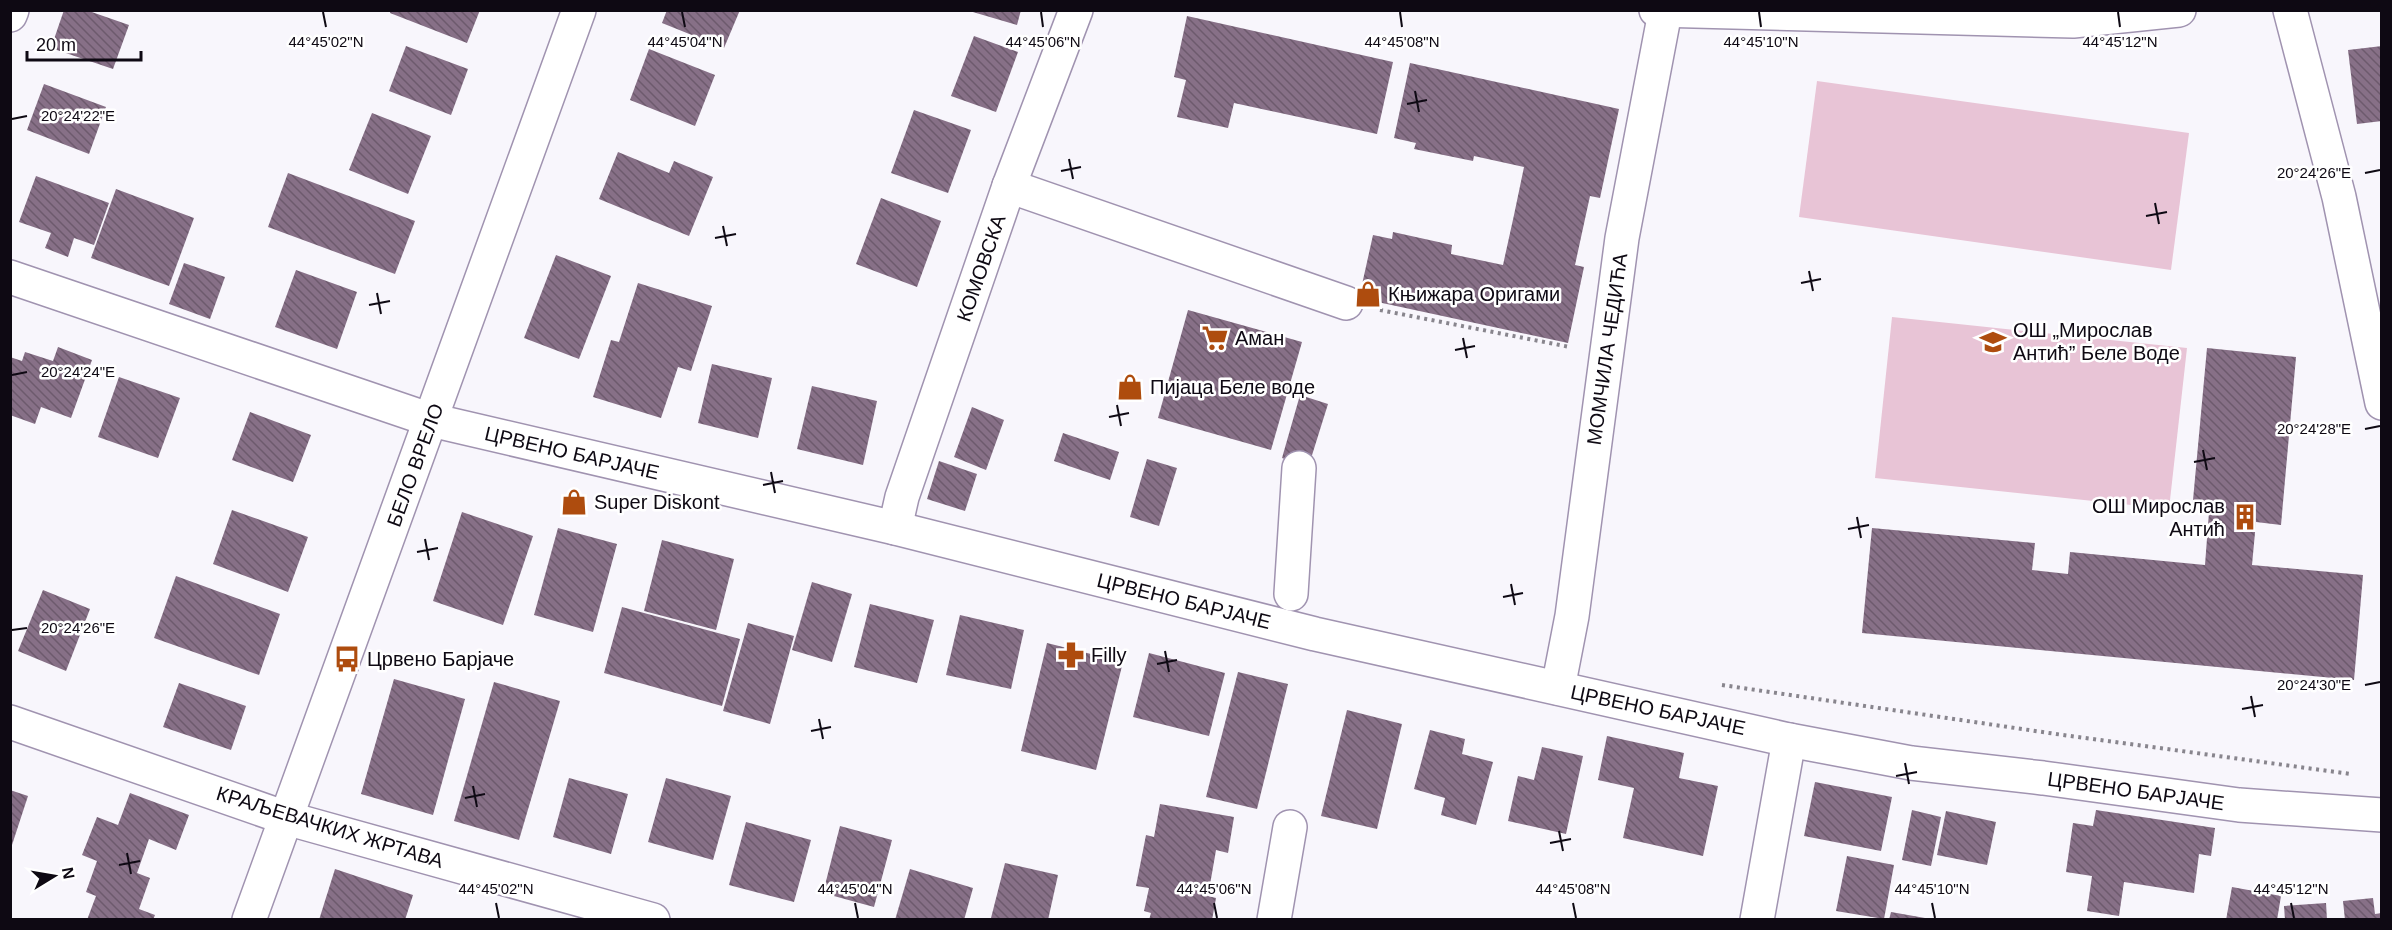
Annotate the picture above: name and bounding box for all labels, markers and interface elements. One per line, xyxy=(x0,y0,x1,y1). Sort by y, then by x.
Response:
scale bar xyxy=(27,24,141,62)
text: 44°45'02"N xyxy=(288,33,364,50)
text: 44°45'04"N xyxy=(647,33,723,50)
text: 44°45'06"N xyxy=(1005,33,1081,50)
text: 44°45'08"N xyxy=(1364,33,1440,50)
text: 44°45'10"N xyxy=(1723,33,1799,50)
text: 44°45'12"N xyxy=(2082,33,2158,50)
text: 20 m xyxy=(36,35,76,55)
text: 20°24'22"E xyxy=(41,107,115,124)
text: 20°24'26"E xyxy=(2277,164,2351,181)
street label: КОМОВСКА xyxy=(952,211,1010,324)
street label: МОМЧИЛА ЧЕДИЋА xyxy=(1583,251,1631,446)
shop icon: Књижара Оригами xyxy=(1353,279,1383,309)
place label: Књижара Оригами xyxy=(1388,283,1560,305)
place label: ОШ „Мирослав Антић” Беле Воде xyxy=(2013,319,2180,364)
supermarket icon: Аман xyxy=(1200,323,1230,353)
place label: Аман xyxy=(1235,327,1284,349)
school or university icon: ОШ „Мирослав Антић” Беле Воде xyxy=(1978,327,2008,357)
text: 20°24'24"E xyxy=(41,363,115,380)
shop icon: Пијаца Беле воде xyxy=(1115,372,1145,402)
place label: Пијаца Беле воде xyxy=(1150,376,1315,398)
street label: БЕЛО ВРЕЛО xyxy=(383,400,447,530)
text: 20°24'28"E xyxy=(2277,420,2351,437)
street label: ЦРВЕНО БАРЈАЧЕ xyxy=(483,422,661,484)
shop icon: Super Diskont xyxy=(559,487,589,517)
place label: Super Diskont xyxy=(594,491,720,513)
place label: ОШ Мирослав Антић xyxy=(2092,495,2225,540)
building icon: ОШ Мирослав Антић xyxy=(2230,502,2260,532)
street label: ЦРВЕНО БАРЈАЧЕ xyxy=(1095,569,1273,633)
text: 20°24'26"E xyxy=(41,619,115,636)
pharmacy icon: Filly xyxy=(1056,640,1086,670)
bus stop icon: Црвено Барјаче xyxy=(332,644,362,674)
place label: Filly xyxy=(1091,644,1127,666)
place label: Црвено Барјаче xyxy=(367,648,514,670)
text: 20°24'30"E xyxy=(2277,676,2351,693)
street label: ЦРВЕНО БАРЈАЧЕ xyxy=(1569,681,1747,739)
street label: ЦРВЕНО БАРЈАЧЕ xyxy=(2046,768,2226,814)
street label: КРАЉЕВАЧКИХ ЖРТАВА xyxy=(214,782,447,872)
north arrow xyxy=(24,846,84,906)
text: N xyxy=(59,866,78,881)
text: 44°45'02"N xyxy=(458,880,534,897)
text: 44°45'04"N xyxy=(817,880,893,897)
text: 44°45'06"N xyxy=(1176,880,1252,897)
text: 44°45'08"N xyxy=(1535,880,1611,897)
text: 44°45'10"N xyxy=(1894,880,1970,897)
text: 44°45'12"N xyxy=(2253,880,2329,897)

